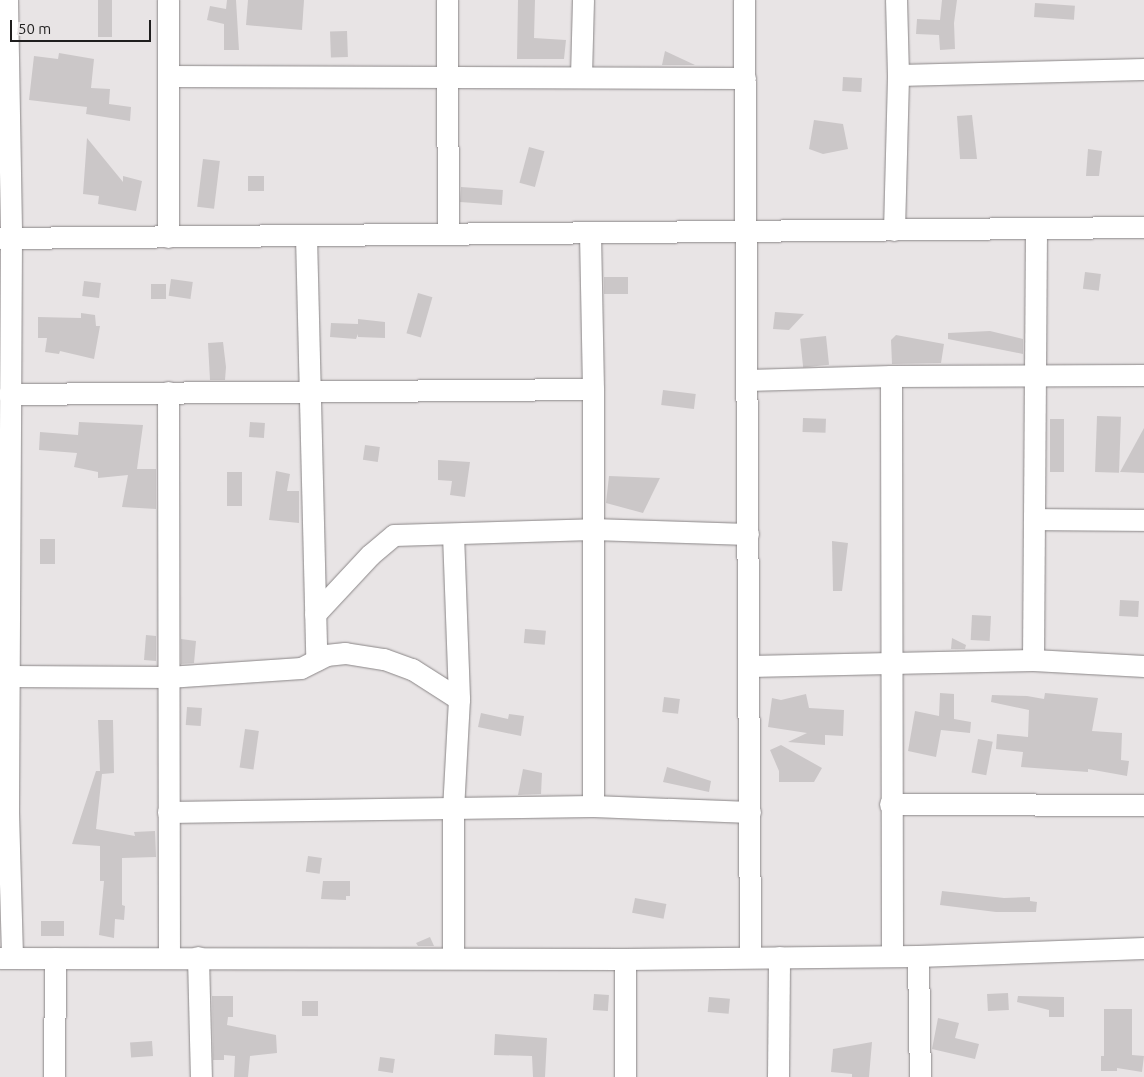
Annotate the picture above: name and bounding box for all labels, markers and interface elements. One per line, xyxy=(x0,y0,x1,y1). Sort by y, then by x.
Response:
scale bar xyxy=(12,10,154,42)
text: 50 m xyxy=(18,20,51,37)

